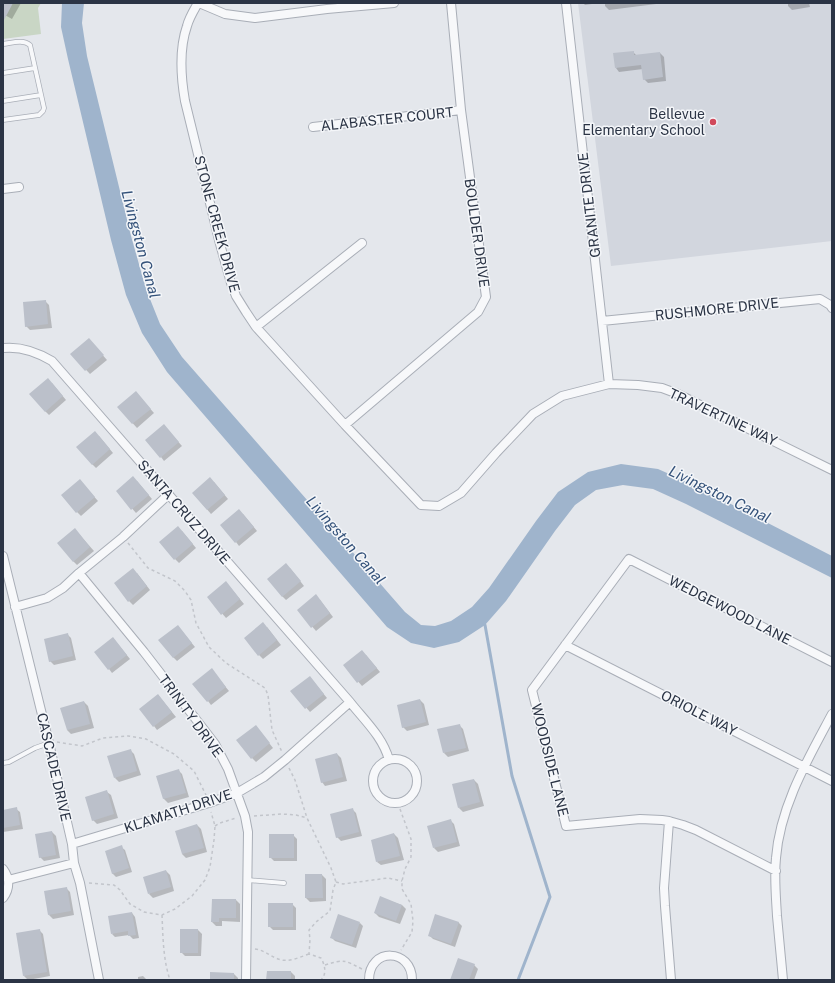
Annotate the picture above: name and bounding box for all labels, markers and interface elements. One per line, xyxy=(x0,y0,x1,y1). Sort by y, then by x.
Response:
street label: ALABASTER COURT xyxy=(320,104,454,134)
place label: Bellevue Elementary School xyxy=(582,106,705,138)
marker: Bellevue Elementary School xyxy=(708,117,718,127)
street label: GRANITE DRIVE xyxy=(575,151,603,259)
street label: STONE CREEK DRIVE xyxy=(191,154,243,294)
street label: BOULDER DRIVE xyxy=(461,177,493,289)
water label: Livingston Canal xyxy=(118,188,164,300)
street label: RUSHMORE DRIVE xyxy=(654,295,780,323)
street label: TRAVERTINE WAY xyxy=(666,385,780,449)
street label: SANTA CRUZ DRIVE xyxy=(135,457,233,567)
water label: Livingston Canal xyxy=(666,462,774,526)
water label: Livingston Canal xyxy=(303,492,389,588)
street label: WEDGEWOOD LANE xyxy=(666,572,794,648)
street label: TRINITY DRIVE xyxy=(156,672,226,760)
street label: ORIOLE WAY xyxy=(658,687,740,739)
street label: WOODSIDE LANE xyxy=(528,702,572,818)
street label: CASCADE DRIVE xyxy=(34,711,74,823)
street label: KLAMATH DRIVE xyxy=(122,786,234,836)

